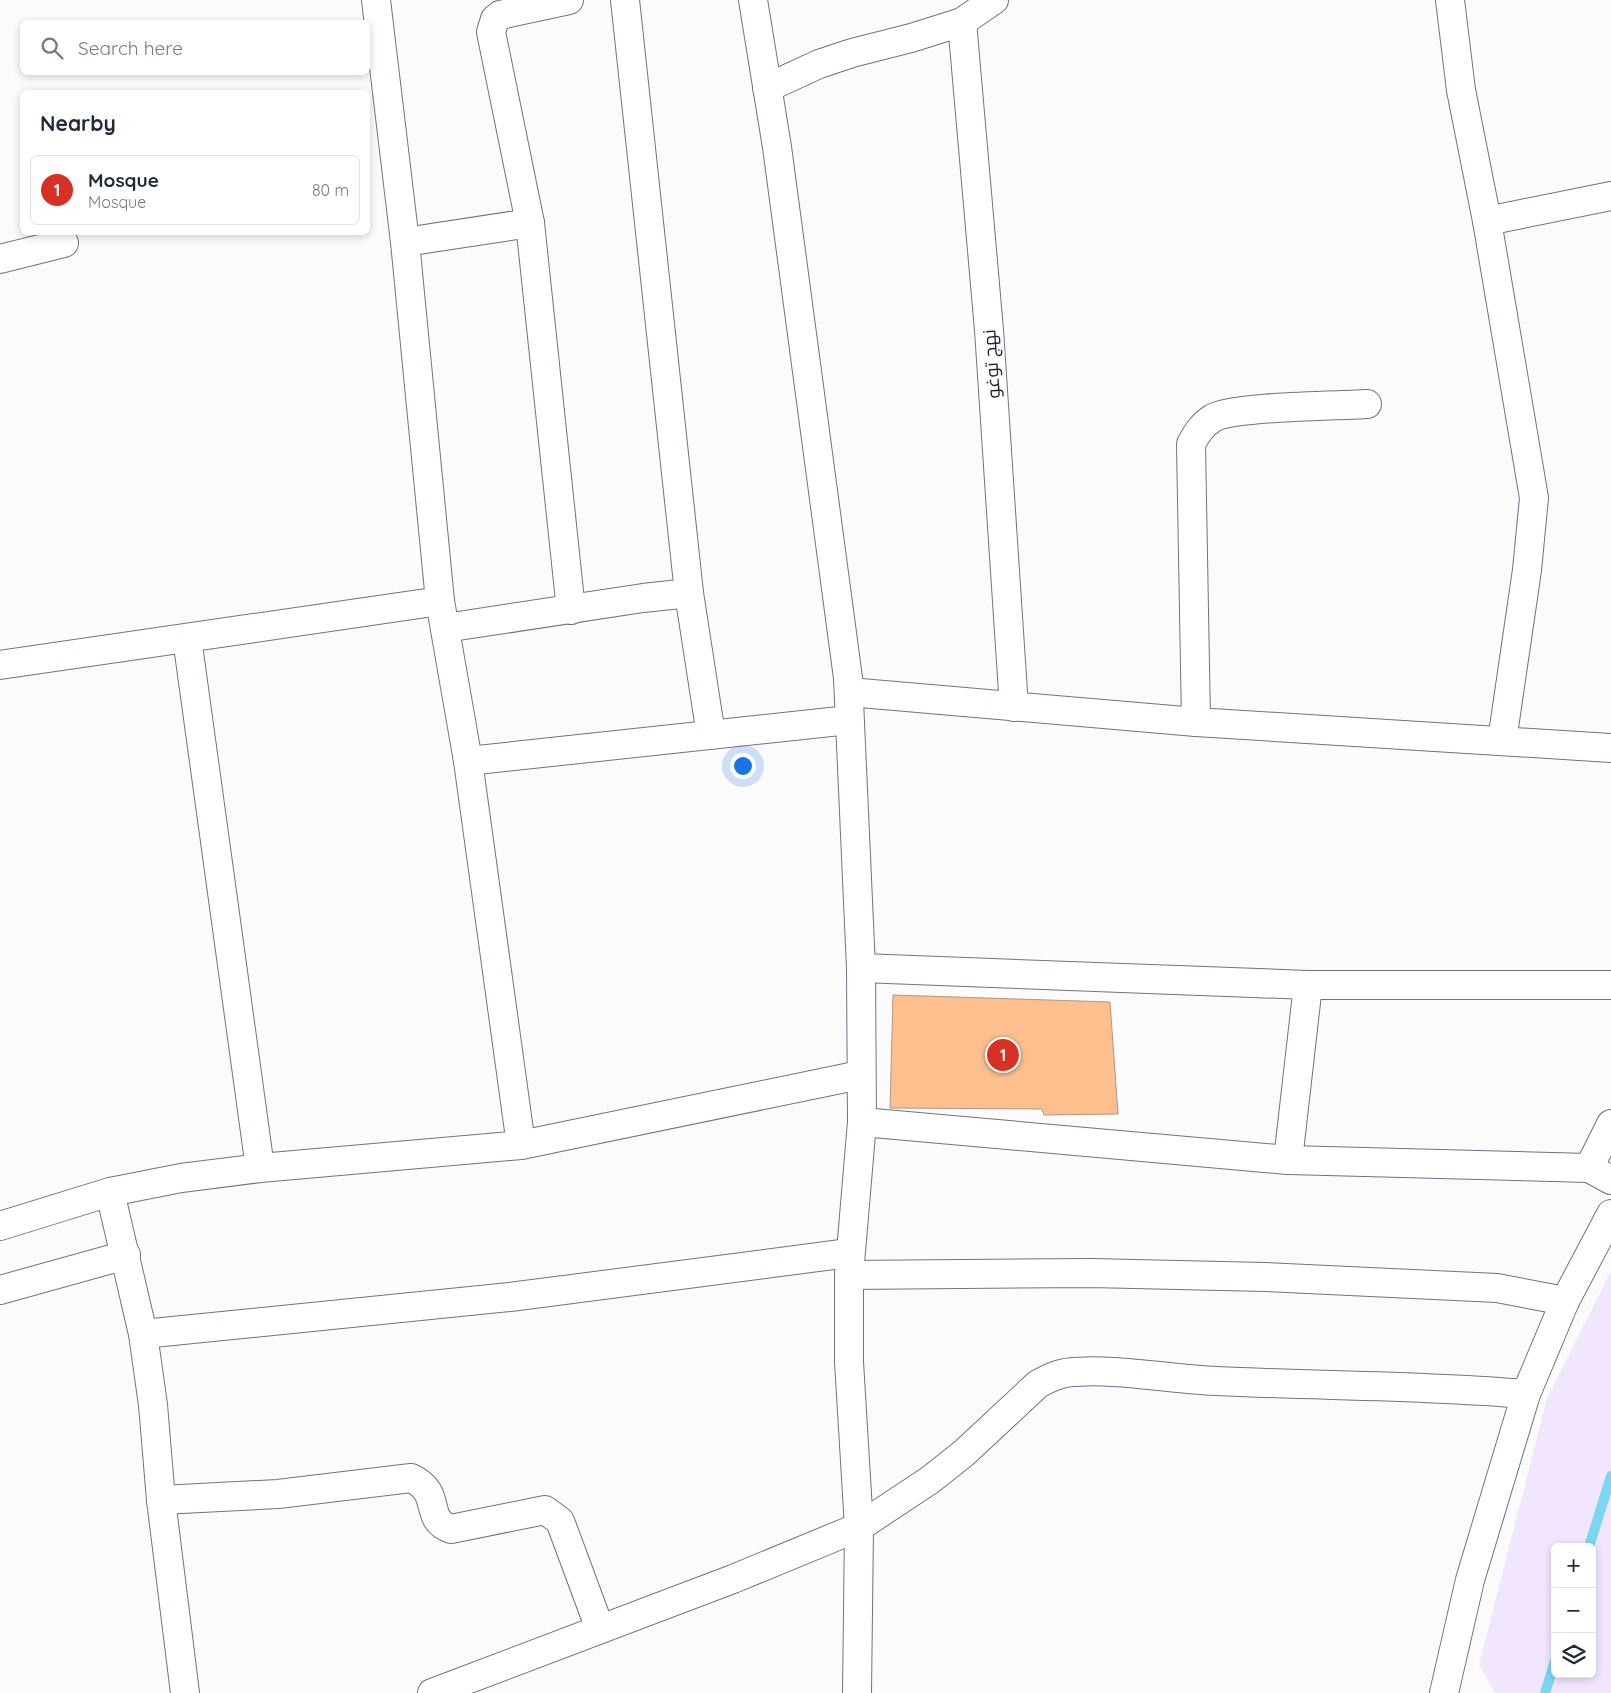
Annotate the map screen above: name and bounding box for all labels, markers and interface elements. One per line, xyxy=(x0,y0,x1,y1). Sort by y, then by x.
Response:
search box xyxy=(20,20,370,75)
icon: search xyxy=(38,34,66,62)
text: Search here xyxy=(78,36,183,60)
text: Nearby xyxy=(40,110,116,136)
text: Mosque xyxy=(88,168,159,192)
text: 1 xyxy=(54,180,60,200)
text: 80 m xyxy=(312,180,349,200)
text: Mosque xyxy=(88,192,146,212)
street label: نهج توغو xyxy=(977,329,1006,399)
your location xyxy=(730,753,756,779)
pin: 1 xyxy=(987,1036,1019,1074)
map controls xyxy=(1551,1543,1596,1678)
button: + xyxy=(1551,1543,1596,1588)
button: − xyxy=(1551,1588,1596,1633)
button: layers xyxy=(1551,1633,1596,1678)

